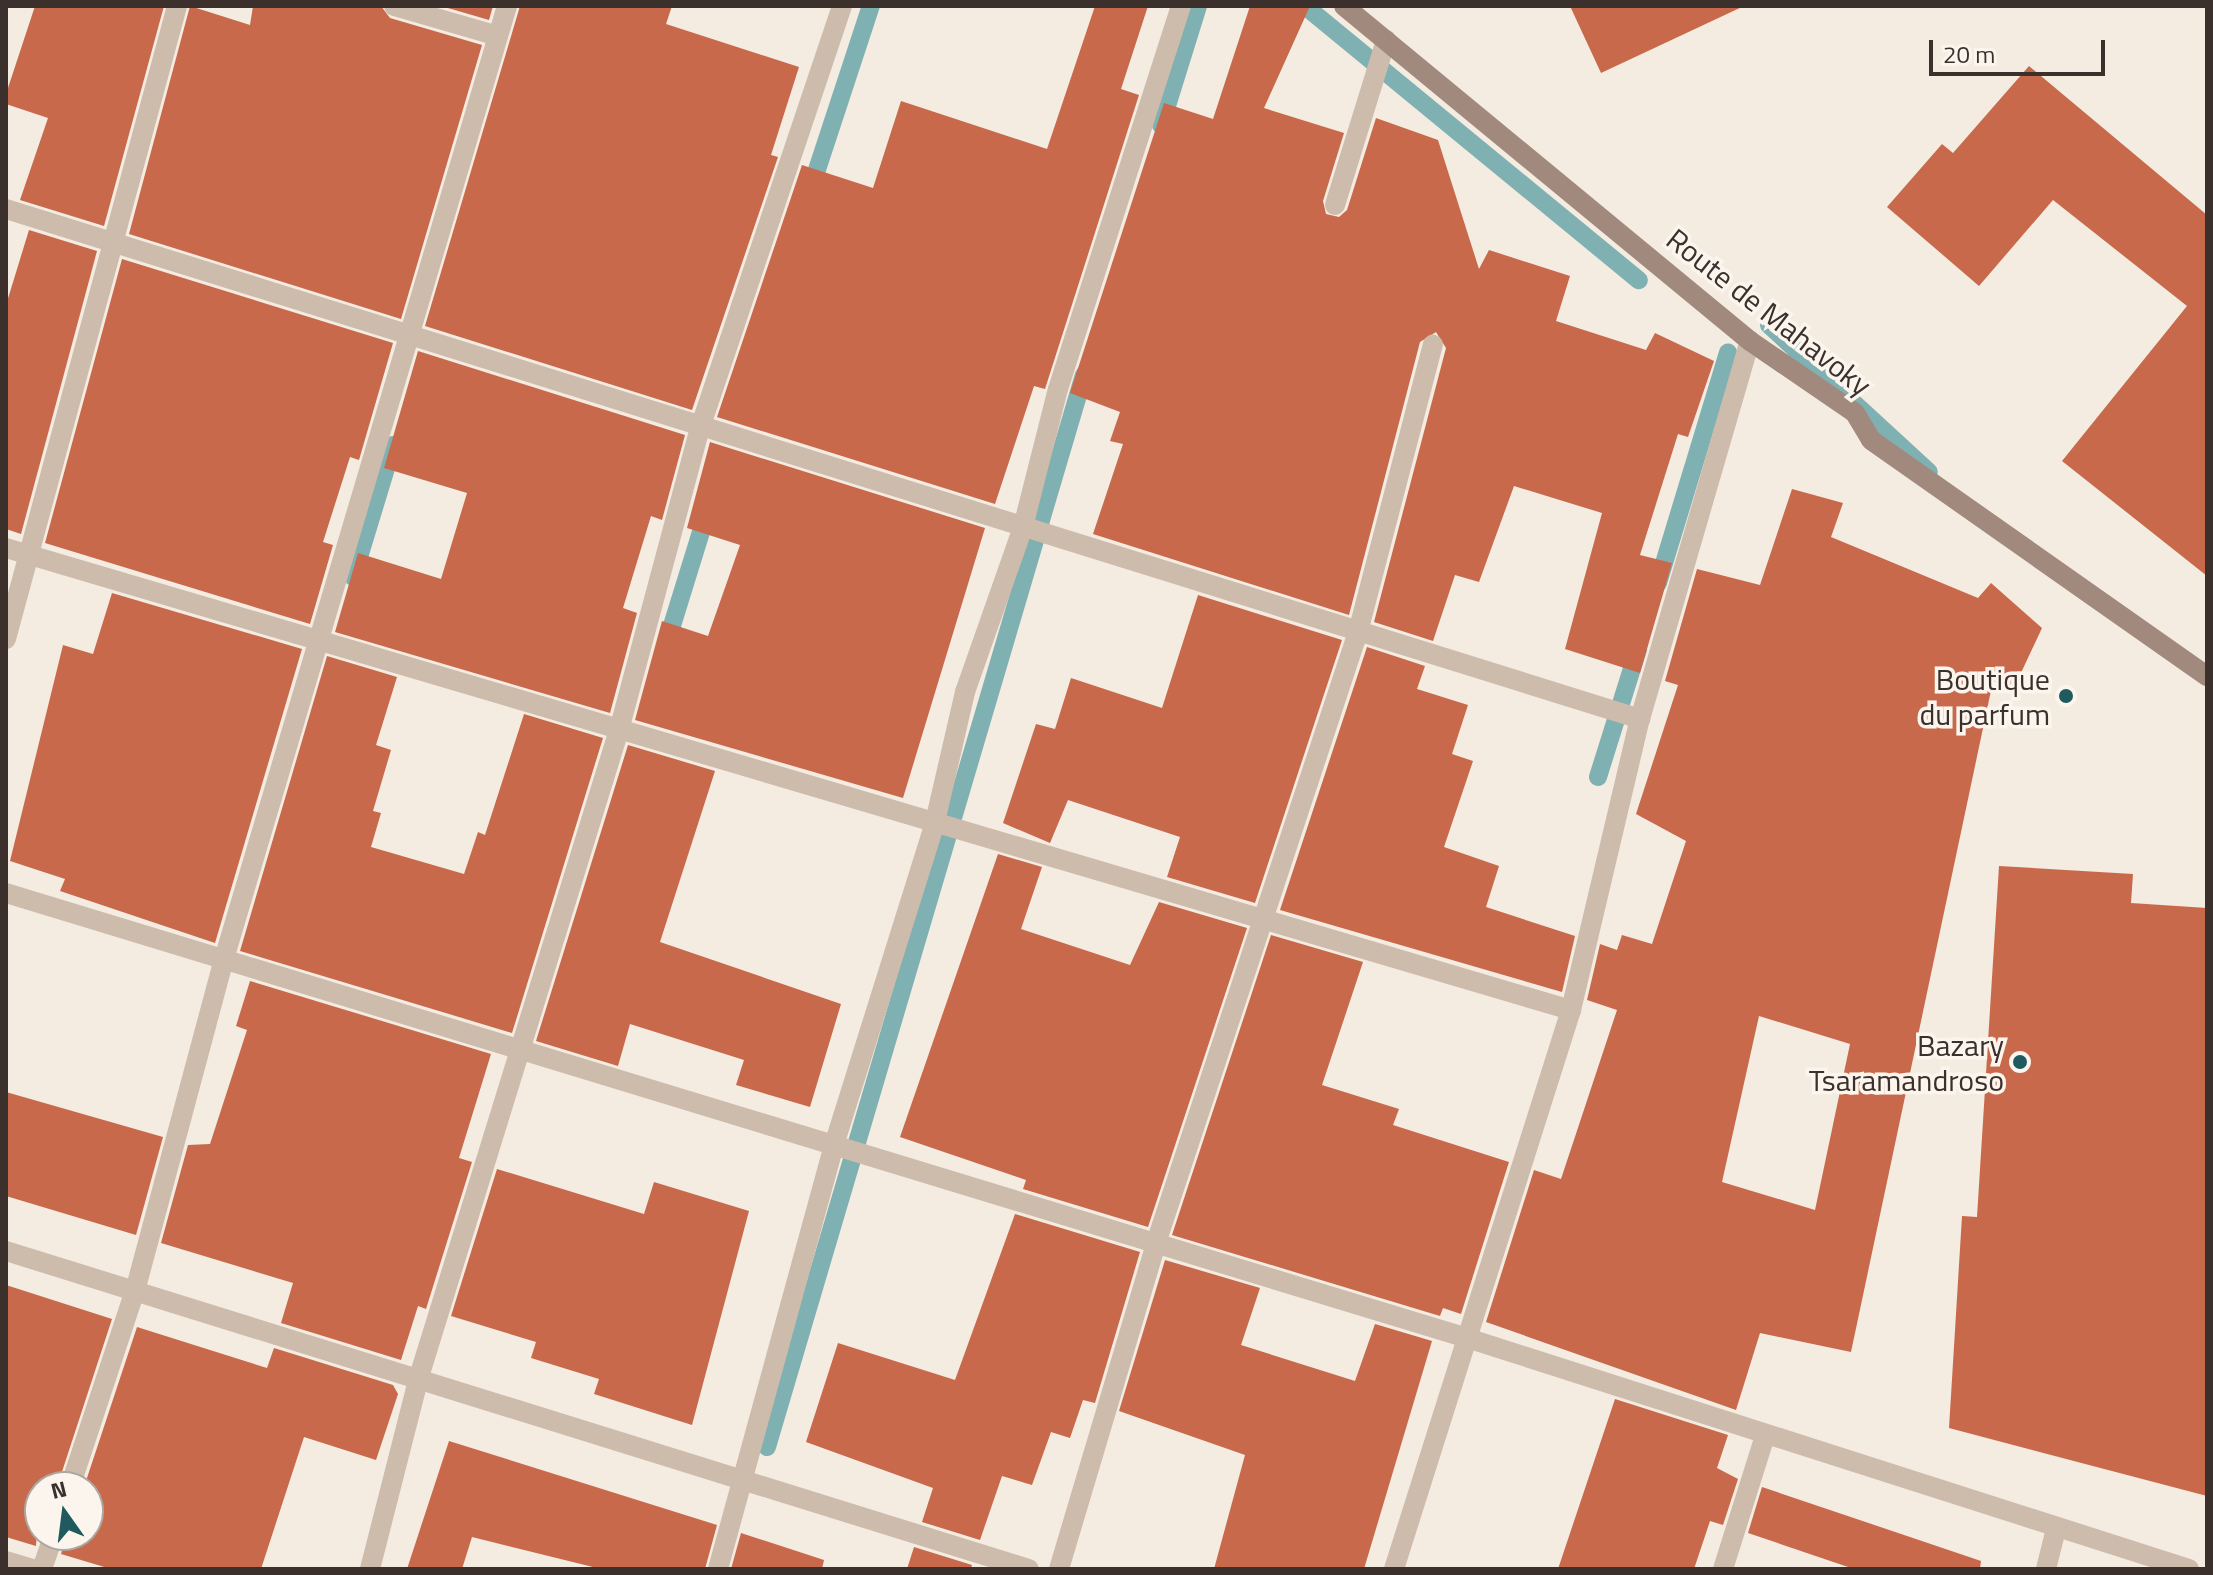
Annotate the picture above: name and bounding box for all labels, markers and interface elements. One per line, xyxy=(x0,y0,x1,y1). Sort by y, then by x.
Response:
scale bar xyxy=(1933,24,2109,74)
text: 20 m xyxy=(1943,36,1995,72)
street label: Route de Mahavoky xyxy=(1659,221,1879,403)
place label: Boutique du parfum xyxy=(1919,661,2050,732)
marker: Boutique du parfum xyxy=(2057,687,2075,705)
place label: Bazary Tsaramandroso xyxy=(1809,1027,2004,1098)
marker: Bazary Tsaramandroso xyxy=(2011,1053,2029,1071)
north arrow xyxy=(24,1471,104,1551)
text: N xyxy=(47,1471,70,1508)

